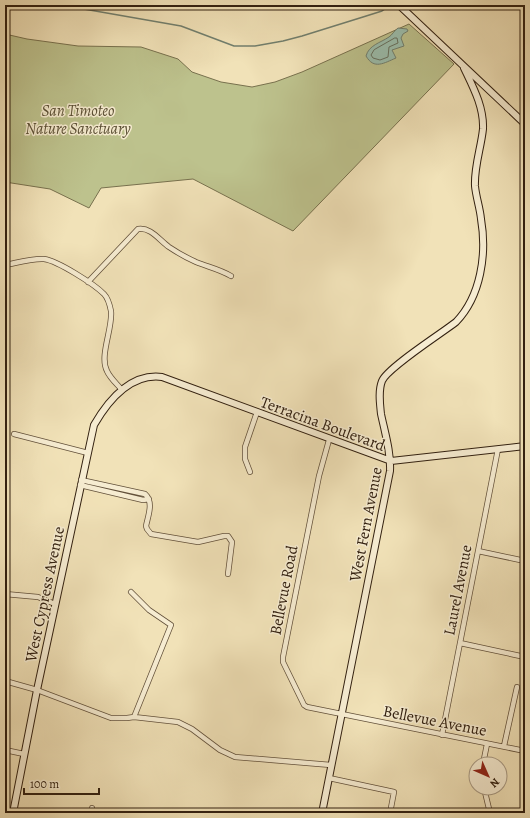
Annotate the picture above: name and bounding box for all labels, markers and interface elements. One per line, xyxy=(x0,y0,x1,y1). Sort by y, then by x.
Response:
park label: San Timoteo Nature Sanctuary xyxy=(25,100,131,140)
street label: Terracina Boulevard xyxy=(257,391,388,457)
street label: West Fern Avenue xyxy=(344,465,388,584)
street label: West Cypress Avenue xyxy=(20,524,70,665)
street label: Bellevue Road xyxy=(265,543,304,637)
street label: Laurel Avenue xyxy=(438,543,478,637)
street label: Bellevue Avenue xyxy=(381,700,489,742)
north arrow xyxy=(468,756,508,796)
scale bar xyxy=(24,770,99,796)
text: N xyxy=(487,775,503,791)
text: 100 m xyxy=(30,776,59,792)

